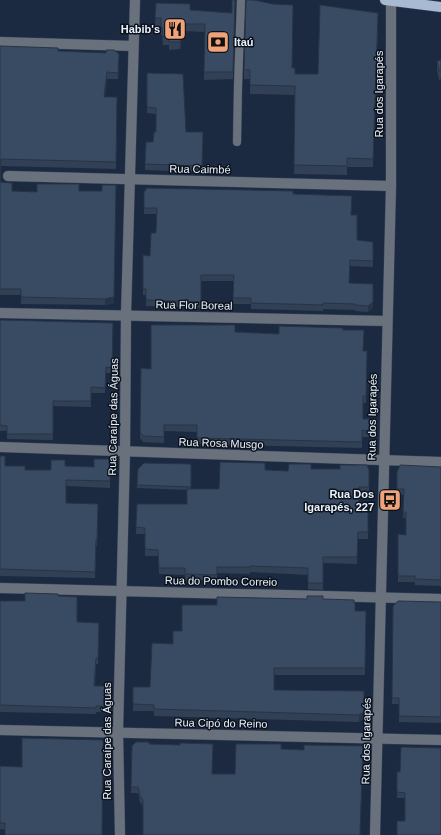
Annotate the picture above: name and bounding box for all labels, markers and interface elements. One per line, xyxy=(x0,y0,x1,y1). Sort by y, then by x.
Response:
restaurant icon: Habib's xyxy=(162,16,188,42)
place label: Habib's xyxy=(121,23,160,35)
bank icon: Itaú xyxy=(205,29,231,55)
place label: Itaú xyxy=(234,36,254,48)
street label: Rua dos Igarapés xyxy=(373,50,385,137)
street label: Rua Caimbé xyxy=(169,162,231,176)
street label: Rua Flor Boreal xyxy=(155,298,233,312)
street label: Rua Caraípe das Águas xyxy=(106,358,120,476)
street label: Rua dos Igarapés xyxy=(365,373,379,461)
street label: Rua Rosa Musgo xyxy=(178,436,264,450)
bus stop icon: Rua Dos Igarapés, 227 xyxy=(377,487,403,513)
place label: Rua Dos Igarapés, 227 xyxy=(304,488,374,513)
street label: Rua do Pombo Correio xyxy=(165,574,277,588)
street label: Rua Caraípe das Águas xyxy=(101,682,113,800)
street label: Rua dos Igarapés xyxy=(359,697,373,785)
street label: Rua Cipó do Reino xyxy=(174,716,268,730)

